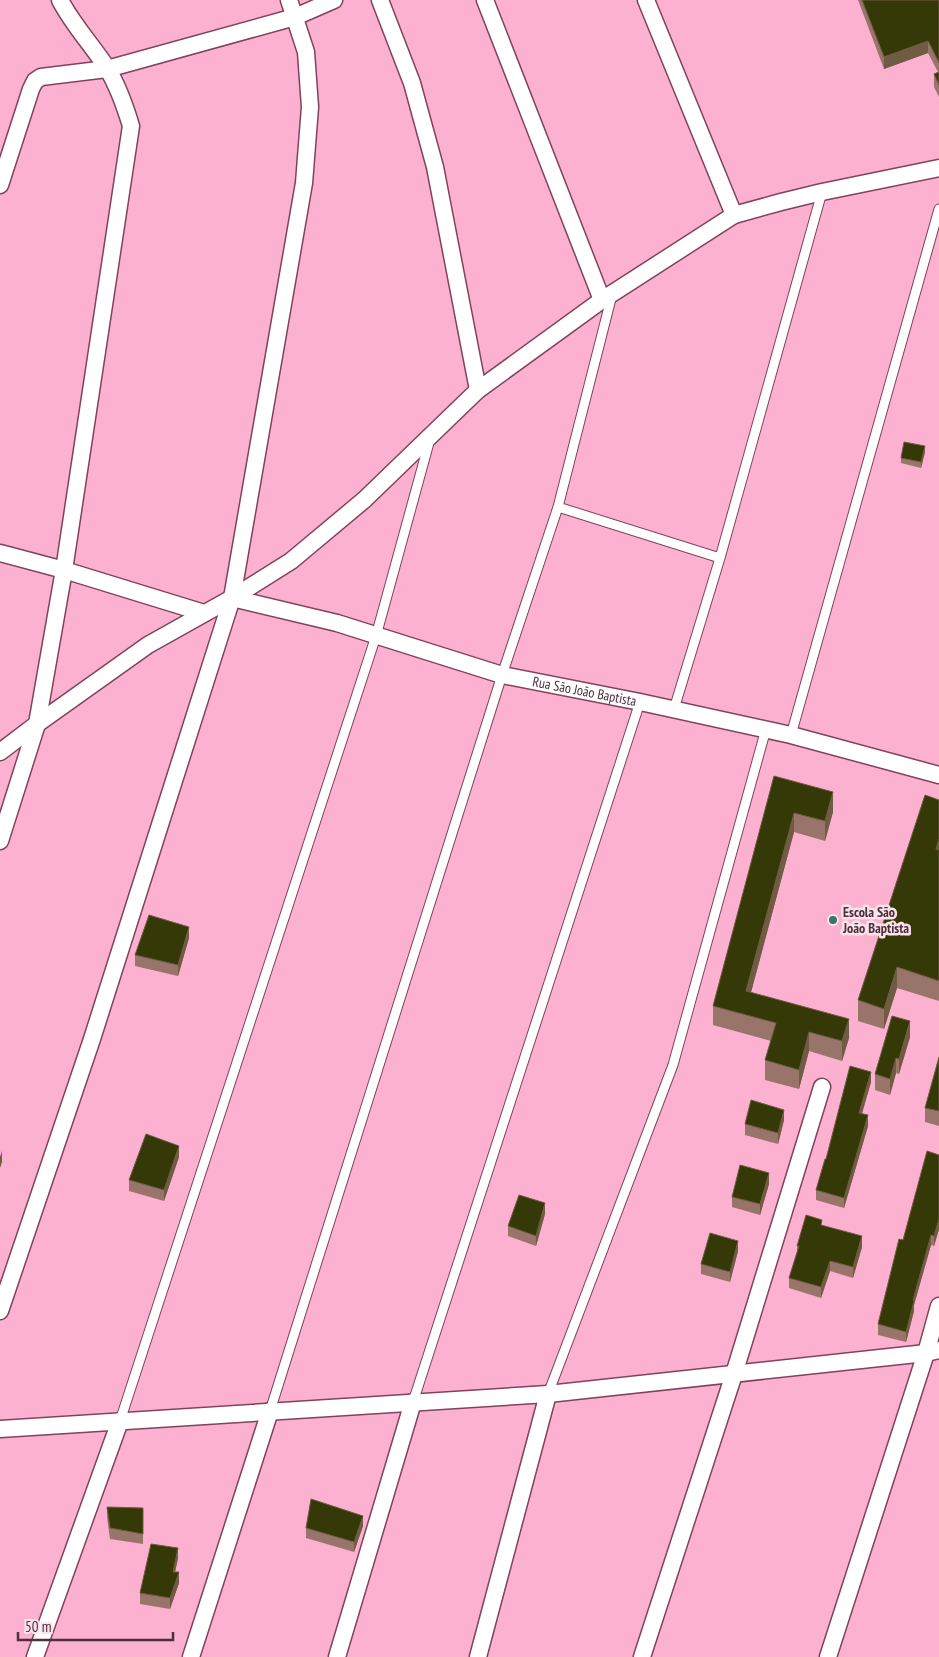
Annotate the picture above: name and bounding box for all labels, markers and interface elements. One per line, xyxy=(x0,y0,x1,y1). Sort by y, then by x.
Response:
street label: Rua São João Baptista xyxy=(531,672,638,710)
place label: Escola São João Baptista xyxy=(842,903,909,937)
marker: Escola São João Baptista xyxy=(827,914,839,926)
scale bar xyxy=(18,1610,172,1642)
text: 50 m xyxy=(25,1617,51,1636)

